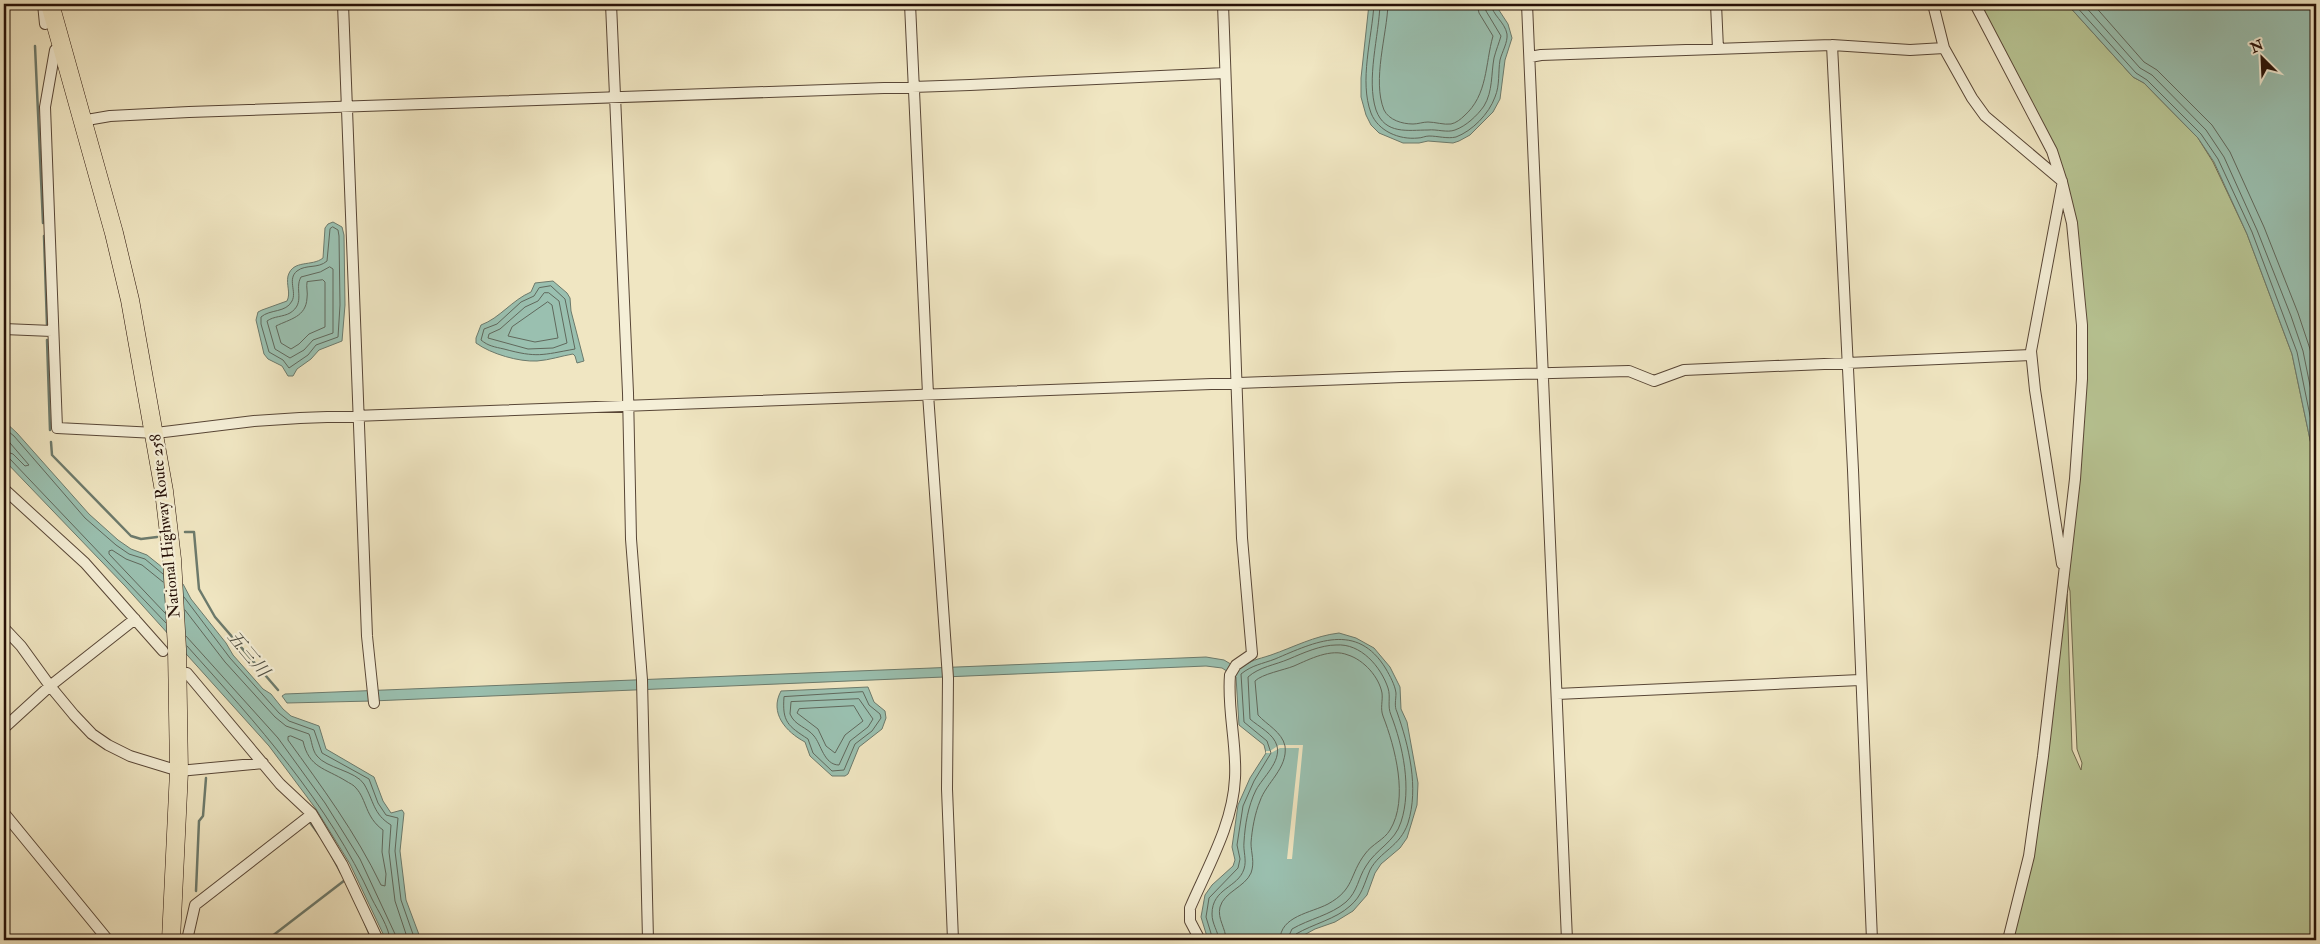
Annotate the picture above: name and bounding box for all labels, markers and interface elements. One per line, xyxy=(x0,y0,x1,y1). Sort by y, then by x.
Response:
north arrow xyxy=(2238,32,2288,82)
text: N xyxy=(2247,36,2267,57)
street label: National Highway Route 258 xyxy=(145,432,185,619)
water label: 五三川 xyxy=(222,626,275,684)

